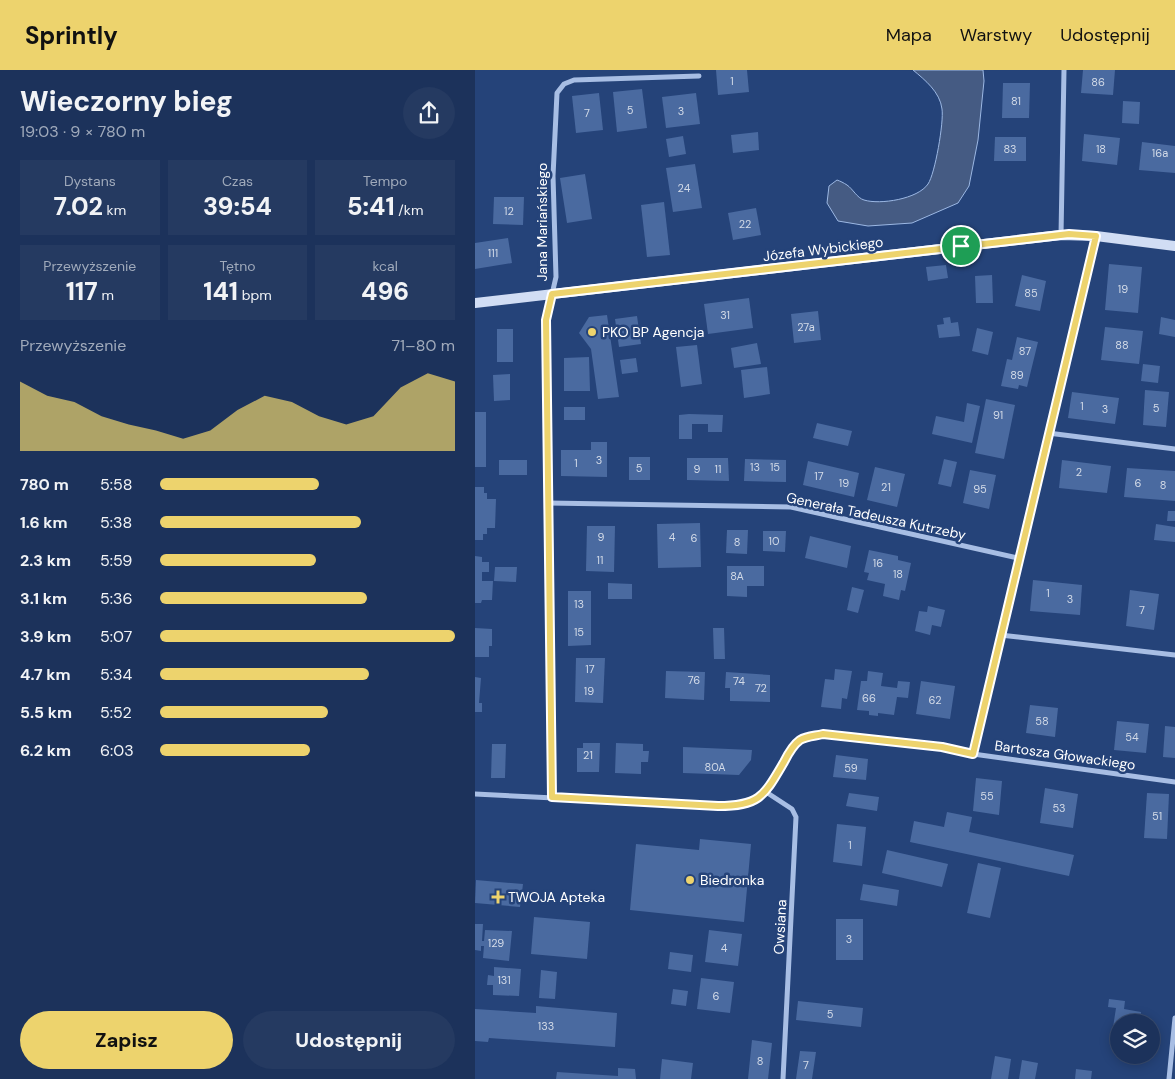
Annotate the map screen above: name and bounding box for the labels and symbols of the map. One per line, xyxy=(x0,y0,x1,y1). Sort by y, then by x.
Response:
house number: 1 xyxy=(730,74,734,88)
house number: 86 xyxy=(1091,75,1105,89)
house number: 81 xyxy=(1011,94,1021,108)
house number: 5 xyxy=(627,103,634,117)
house number: 3 xyxy=(678,104,684,118)
house number: 7 xyxy=(584,106,590,120)
house number: 83 xyxy=(1003,142,1017,156)
house number: 18 xyxy=(1096,142,1106,156)
house number: 16a xyxy=(1152,146,1168,160)
street label: Jana Mariańskiego xyxy=(533,163,551,281)
house number: 24 xyxy=(678,181,691,195)
house number: 12 xyxy=(504,204,514,218)
house number: 22 xyxy=(739,217,751,231)
pin xyxy=(940,225,982,267)
street label: Józefa Wybickiego xyxy=(762,233,884,265)
house number: 111 xyxy=(488,246,498,260)
house number: 19 xyxy=(1118,282,1128,296)
house number: 85 xyxy=(1024,286,1038,300)
house number: 31 xyxy=(720,308,730,322)
house number: 27a xyxy=(797,320,815,334)
place label: PKO BP Agencja xyxy=(602,323,704,341)
marker: PKO BP Agencja xyxy=(586,326,598,338)
house number: 88 xyxy=(1115,338,1129,352)
house number: 87 xyxy=(1019,344,1031,358)
house number: 89 xyxy=(1010,368,1024,382)
house number: 1 xyxy=(1080,399,1084,413)
house number: 5 xyxy=(1153,401,1160,415)
house number: 3 xyxy=(1102,402,1108,416)
house number: 91 xyxy=(993,408,1003,422)
house number: 3 xyxy=(596,453,602,467)
house number: 1 xyxy=(574,456,578,470)
house number: 13 xyxy=(750,460,760,474)
house number: 15 xyxy=(770,460,780,474)
house number: 5 xyxy=(636,461,643,475)
house number: 9 xyxy=(694,462,701,476)
house number: 11 xyxy=(715,462,721,476)
house number: 2 xyxy=(1076,465,1082,479)
house number: 17 xyxy=(814,469,824,483)
house number: 19 xyxy=(839,476,849,490)
house number: 6 xyxy=(1135,476,1142,490)
house number: 8 xyxy=(1160,478,1166,492)
house number: 21 xyxy=(881,480,891,494)
house number: 95 xyxy=(973,482,987,496)
street label: Generała Tadeusza Kutrzeby xyxy=(785,488,968,544)
house number: 9 xyxy=(598,530,605,544)
house number: 4 xyxy=(669,530,676,544)
house number: 6 xyxy=(691,531,698,545)
house number: 10 xyxy=(769,534,779,548)
house number: 8 xyxy=(734,535,740,549)
house number: 11 xyxy=(597,553,603,567)
house number: 16 xyxy=(873,556,883,570)
house number: 18 xyxy=(893,567,903,581)
house number: 8A xyxy=(730,569,744,583)
house number: 1 xyxy=(1046,586,1050,600)
house number: 3 xyxy=(1067,592,1073,606)
house number: 13 xyxy=(574,597,584,611)
house number: 7 xyxy=(1139,603,1145,617)
house number: 15 xyxy=(574,625,584,639)
house number: 17 xyxy=(585,662,595,676)
house number: 76 xyxy=(688,673,700,687)
house number: 74 xyxy=(733,674,745,688)
house number: 72 xyxy=(755,681,767,695)
house number: 19 xyxy=(584,684,594,698)
house number: 66 xyxy=(862,691,876,705)
house number: 62 xyxy=(929,693,941,707)
house number: 58 xyxy=(1035,714,1049,728)
house number: 54 xyxy=(1125,730,1139,744)
street label: Bartosza Głowackiego xyxy=(993,736,1137,774)
house number: 21 xyxy=(583,748,593,762)
house number: 80A xyxy=(704,760,726,774)
house number: 59 xyxy=(844,761,858,775)
house number: 55 xyxy=(980,789,994,803)
house number: 53 xyxy=(1052,801,1066,815)
house number: 51 xyxy=(1152,809,1162,823)
house number: 1 xyxy=(848,838,852,852)
place label: Biedronka xyxy=(700,871,764,889)
marker: Biedronka xyxy=(684,874,696,886)
place label: TWOJA Apteka xyxy=(508,888,605,906)
marker: TWOJA Apteka xyxy=(492,891,504,903)
street label: Owsiana xyxy=(770,899,790,955)
house number: 3 xyxy=(846,932,852,946)
house number: 129 xyxy=(488,936,504,950)
house number: 4 xyxy=(721,941,728,955)
house number: 131 xyxy=(497,973,511,987)
house number: 6 xyxy=(713,989,720,1003)
house number: 5 xyxy=(827,1007,834,1021)
house number: 133 xyxy=(538,1019,554,1033)
house number: 8 xyxy=(757,1054,763,1068)
house number: 7 xyxy=(803,1058,809,1072)

